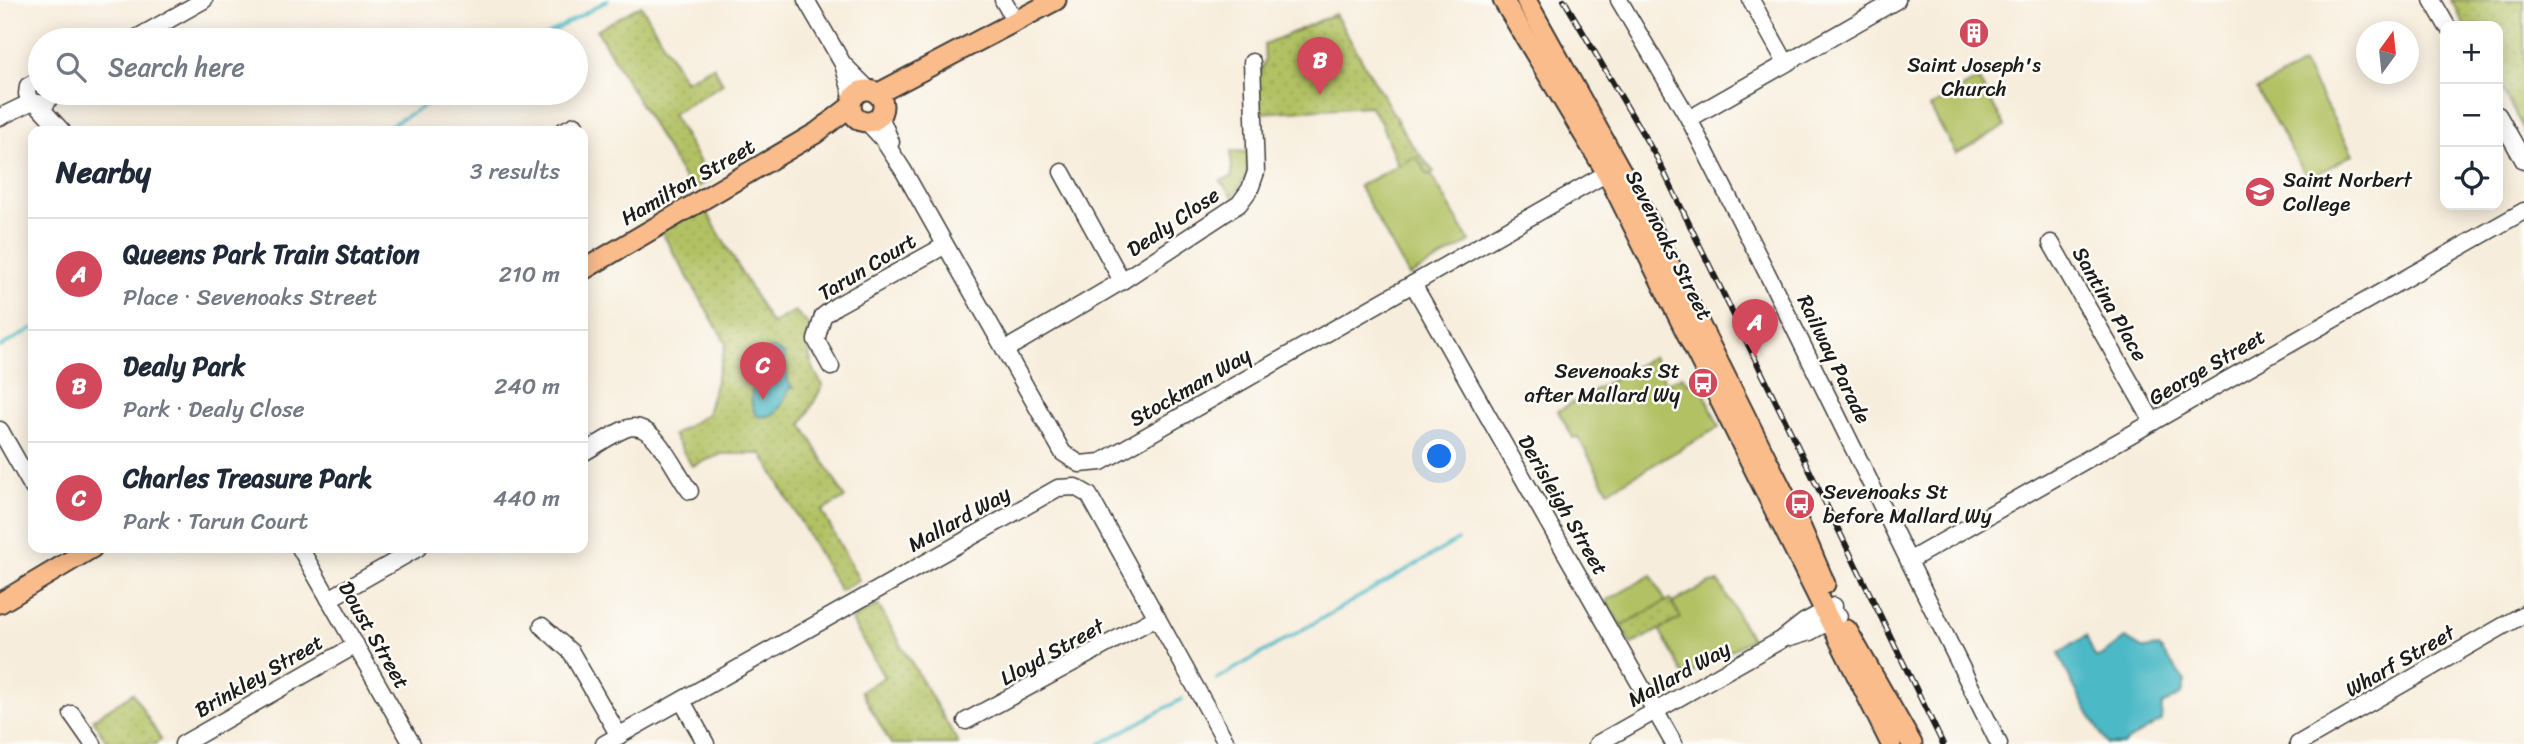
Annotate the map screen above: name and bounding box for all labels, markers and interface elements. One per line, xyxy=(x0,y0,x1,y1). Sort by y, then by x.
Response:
building icon: Saint Joseph's Church xyxy=(1957,16,1991,50)
north arrow xyxy=(2356,21,2419,84)
map controls xyxy=(2440,21,2503,210)
button: + xyxy=(2440,21,2503,84)
search box xyxy=(28,28,588,105)
pin: B xyxy=(1297,37,1343,95)
text: Search here xyxy=(108,44,245,90)
place label: Saint Joseph's Church xyxy=(1907,46,2041,108)
icon: search xyxy=(52,48,90,86)
button: − xyxy=(2440,84,2503,147)
street label: Hamilton Street xyxy=(613,128,763,236)
text: Nearby xyxy=(56,145,151,199)
button: locate xyxy=(2440,147,2503,210)
text: 3 results xyxy=(470,151,560,192)
place label: Saint Norbert College xyxy=(2283,161,2413,223)
street label: Sevenoaks Street xyxy=(1615,163,1723,327)
school or university icon: Saint Norbert College xyxy=(2243,175,2277,209)
street label: Dealy Close xyxy=(1118,176,1228,267)
street label: Tarun Court xyxy=(810,223,924,311)
text: Queens Park Train Station xyxy=(123,231,420,277)
street label: Santina Place xyxy=(2062,239,2159,369)
text: A xyxy=(71,254,87,295)
text: 210 m xyxy=(499,254,560,295)
text: Place · Sevenoaks Street xyxy=(123,277,377,318)
street label: Railway Parade xyxy=(1786,288,1882,430)
pin: A xyxy=(1732,299,1778,357)
street label: George Street xyxy=(2141,318,2273,416)
street label: Stockman Way xyxy=(1122,337,1258,437)
pin: C xyxy=(740,342,786,400)
text: Dealy Park xyxy=(123,343,245,389)
place label: Sevenoaks St after Mallard Wy xyxy=(1525,352,1680,414)
text: B xyxy=(72,366,86,407)
text: 240 m xyxy=(494,366,560,407)
bus stop icon: Sevenoaks St after Mallard Wy xyxy=(1686,366,1720,400)
text: Park · Dealy Close xyxy=(123,389,305,430)
street label: Derisleigh Street xyxy=(1507,427,1619,583)
your location xyxy=(1422,439,1456,473)
text: Charles Treasure Park xyxy=(123,455,372,501)
place label: Sevenoaks St before Mallard Wy xyxy=(1823,473,1992,535)
street label: Mallard Way xyxy=(900,475,1018,563)
text: C xyxy=(72,478,86,519)
text: 440 m xyxy=(493,478,560,519)
bus stop icon: Sevenoaks St before Mallard Wy xyxy=(1783,487,1817,521)
text: Park · Tarun Court xyxy=(123,501,308,542)
street label: Doust Street xyxy=(328,574,420,696)
street label: Lloyd Street xyxy=(993,607,1113,696)
street label: Wharf Street xyxy=(2338,613,2464,708)
street label: Brinkley Street xyxy=(187,624,331,728)
street label: Mallard Way xyxy=(1620,630,1738,718)

